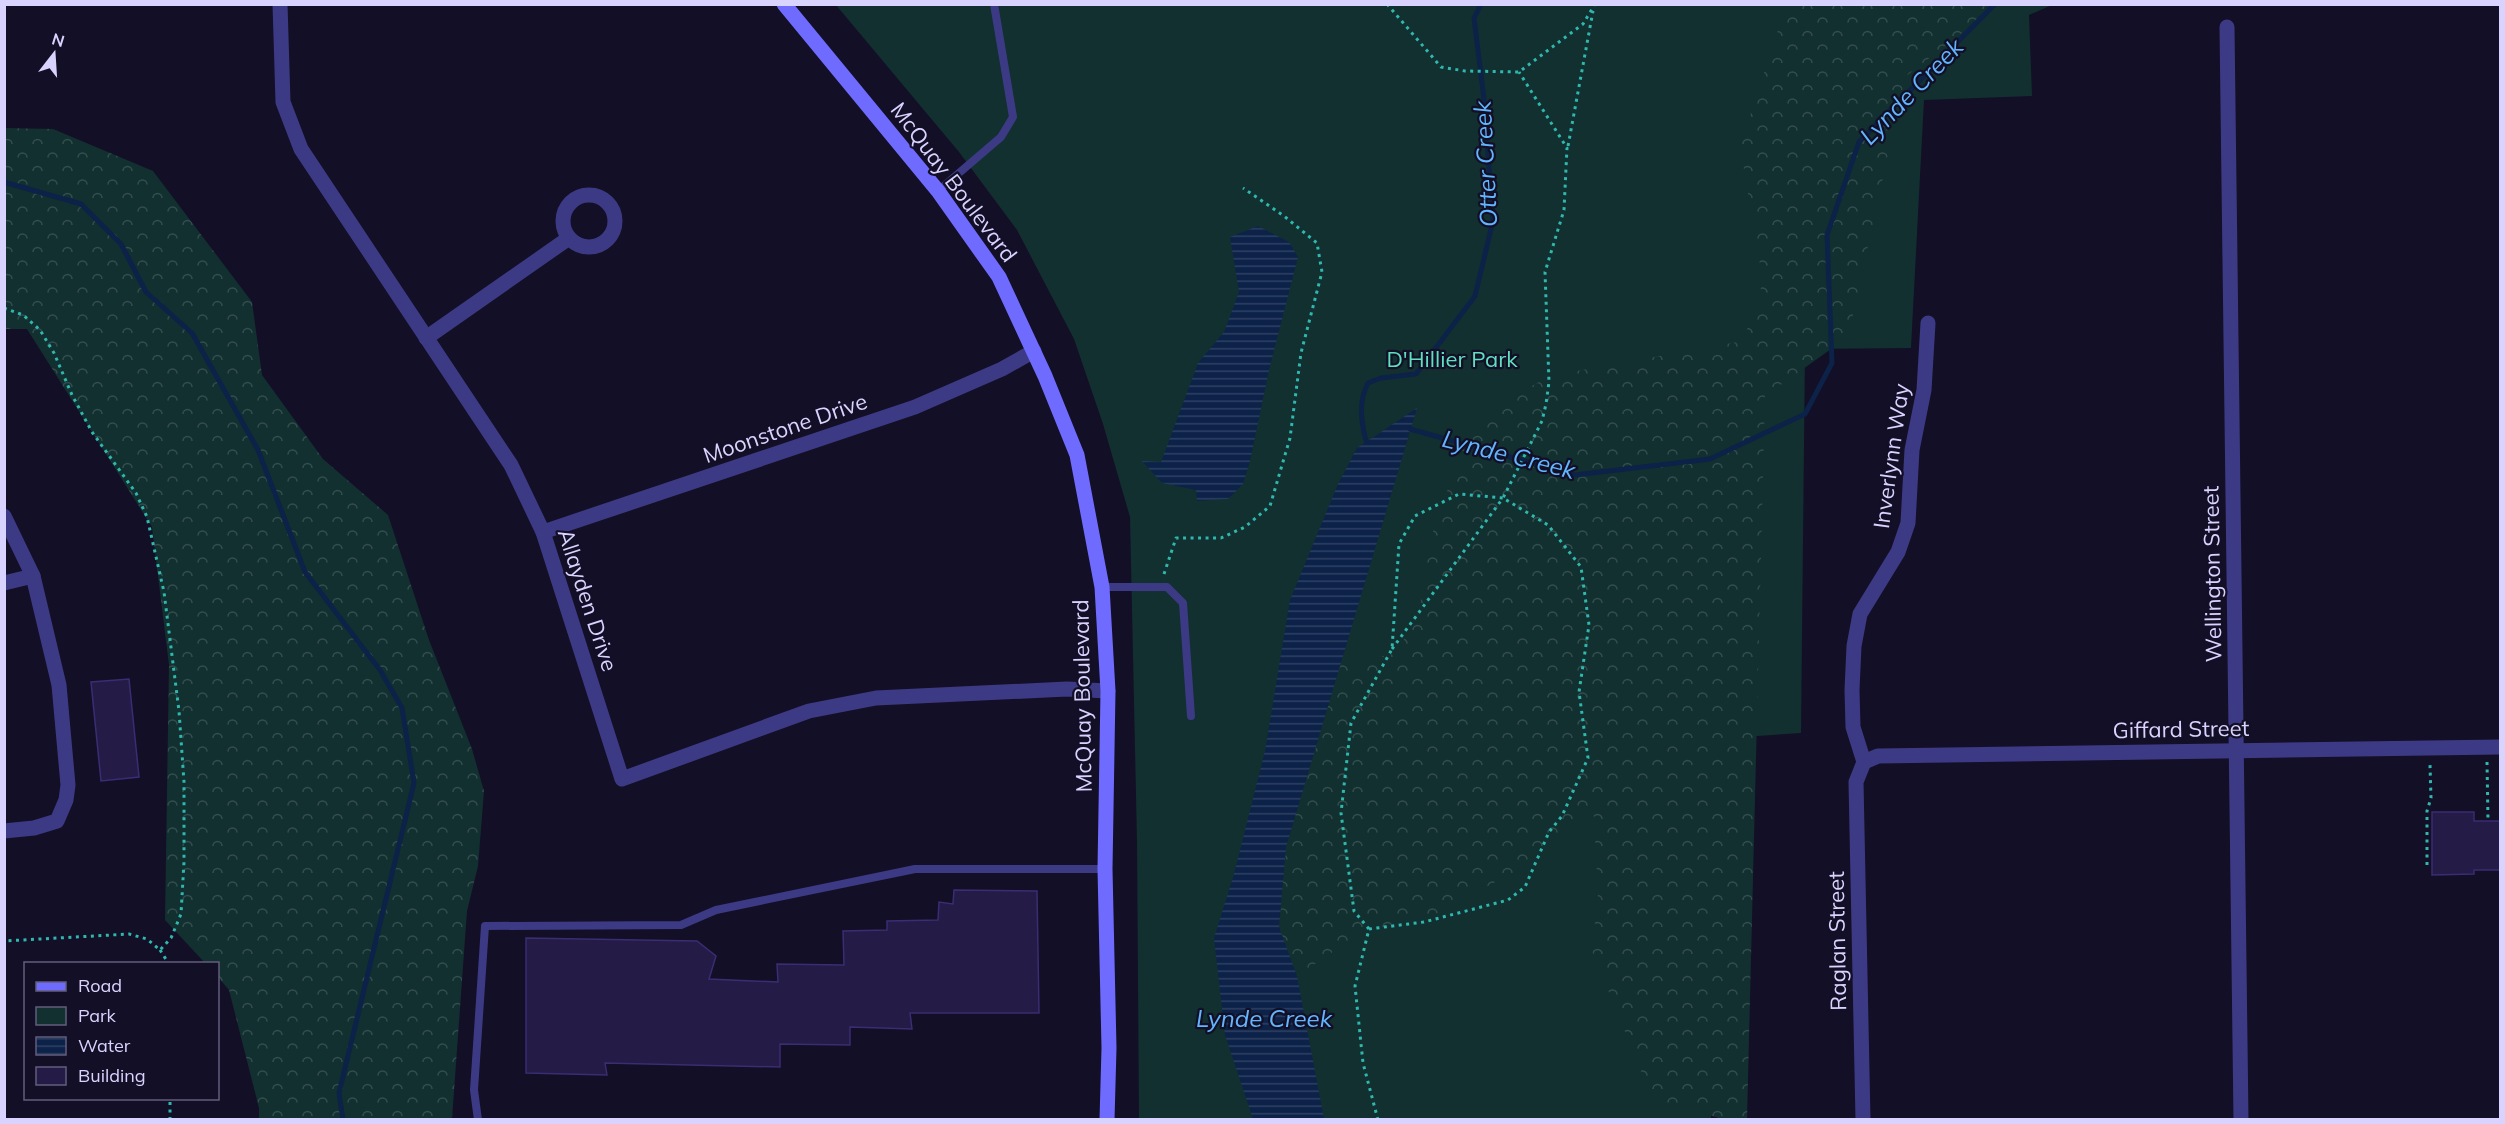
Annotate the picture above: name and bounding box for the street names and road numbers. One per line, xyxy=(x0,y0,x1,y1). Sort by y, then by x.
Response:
street label: McQuay Boulevard xyxy=(885,97,1023,267)
street label: Inverlynn Way xyxy=(1867,381,1915,530)
street label: Moonstone Drive xyxy=(699,387,871,469)
street label: Wellington Street xyxy=(2196,485,2228,663)
street label: Allayden Drive xyxy=(552,525,624,675)
street label: McQuay Boulevard xyxy=(1066,599,1098,793)
street label: Giffard Street xyxy=(2112,714,2250,744)
street label: Raglan Street xyxy=(1822,871,1852,1011)

